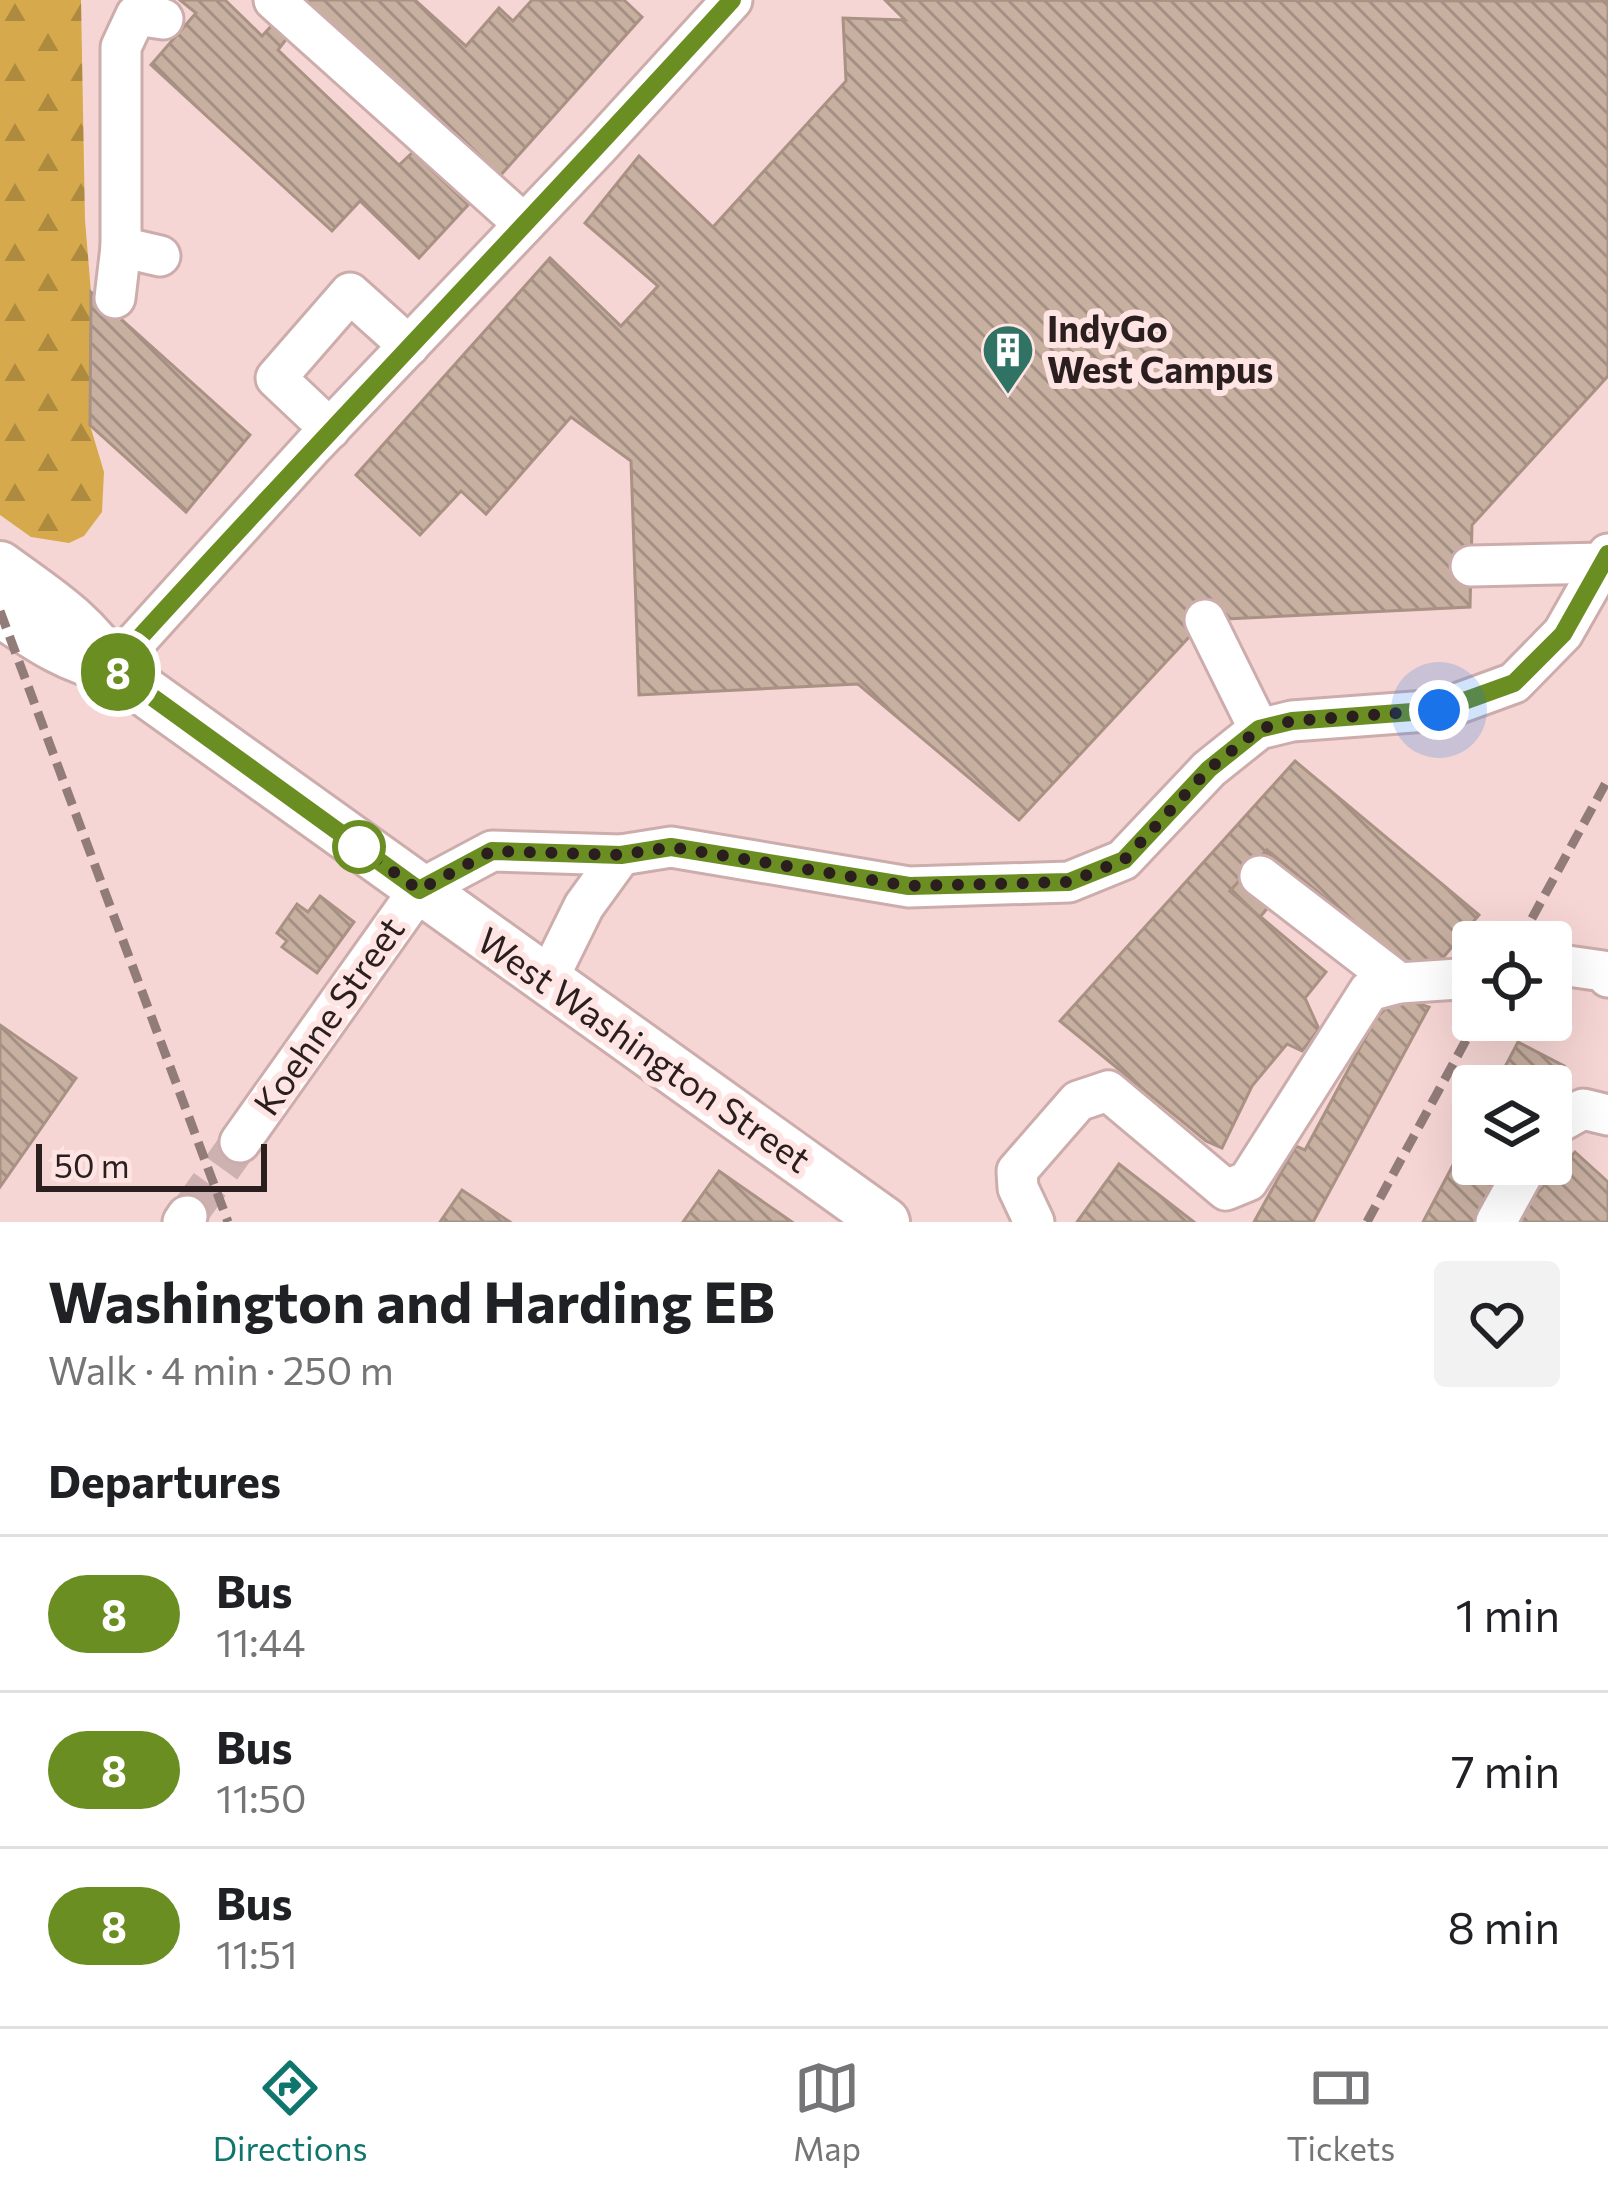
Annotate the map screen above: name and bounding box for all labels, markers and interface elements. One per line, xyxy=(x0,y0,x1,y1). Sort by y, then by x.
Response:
place label: IndyGo West Campus xyxy=(1047,305,1273,390)
building icon: IndyGo West Campus xyxy=(980,322,1036,396)
line badge: 8 xyxy=(79,633,157,711)
text: 8 xyxy=(105,646,131,698)
your location xyxy=(1409,680,1469,740)
unlabelled marker xyxy=(334,822,384,872)
street label: Koehne Street xyxy=(243,907,412,1123)
street label: West Washington Street xyxy=(470,917,820,1180)
map controls xyxy=(1452,921,1572,1185)
button: locate xyxy=(1452,921,1572,1041)
button: layers xyxy=(1452,1065,1572,1185)
scale bar xyxy=(36,1138,267,1191)
text: 50 m xyxy=(54,1144,130,1185)
button: heart xyxy=(1434,1261,1560,1387)
text: Washington and Harding EB xyxy=(48,1265,775,1335)
text: Walk · 4 min · 250 m xyxy=(48,1345,394,1393)
text: Departures xyxy=(48,1452,281,1507)
text: Bus xyxy=(216,1562,292,1617)
text: 1 min xyxy=(1456,1586,1560,1641)
text: 8 xyxy=(101,1588,127,1640)
text: 11:44 xyxy=(216,1617,305,1665)
text: Bus xyxy=(216,1718,292,1773)
text: 7 min xyxy=(1451,1742,1560,1797)
text: 8 xyxy=(101,1744,127,1796)
text: 11:50 xyxy=(216,1773,306,1821)
text: Bus xyxy=(216,1874,292,1929)
text: 8 min xyxy=(1447,1898,1560,1953)
text: 8 xyxy=(101,1900,127,1952)
text: 11:51 xyxy=(216,1929,298,1977)
tab: Directions xyxy=(213,2055,368,2168)
tab: Map xyxy=(793,2055,861,2168)
tab: Tickets xyxy=(1286,2055,1395,2168)

